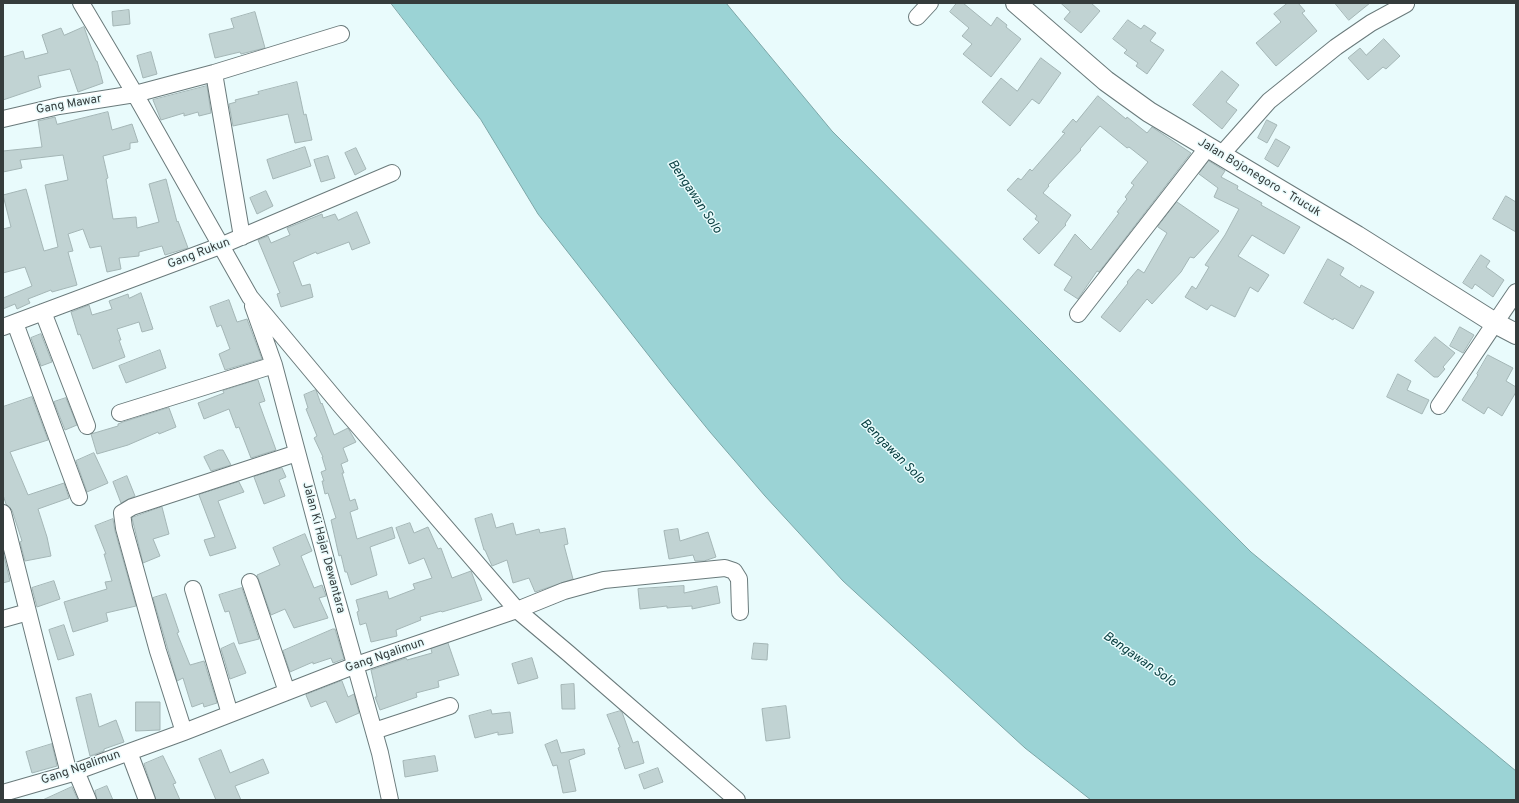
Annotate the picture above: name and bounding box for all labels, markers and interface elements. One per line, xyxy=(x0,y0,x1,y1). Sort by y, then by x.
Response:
street label: Gang Mawar xyxy=(35,92,103,118)
street label: Jalan Bojonegoro - Trucuk xyxy=(1195,136,1323,220)
water label: Bengawan Solo xyxy=(664,157,724,237)
street label: Gang Rukun xyxy=(166,236,232,272)
water label: Bengawan Solo xyxy=(856,416,928,488)
street label: Jalan Ki Hajar Dewantara xyxy=(299,481,347,615)
water label: Bengawan Solo xyxy=(1099,629,1179,691)
street label: Gang Ngalimun xyxy=(343,636,427,676)
street label: Gang Ngalimun xyxy=(39,748,123,788)

